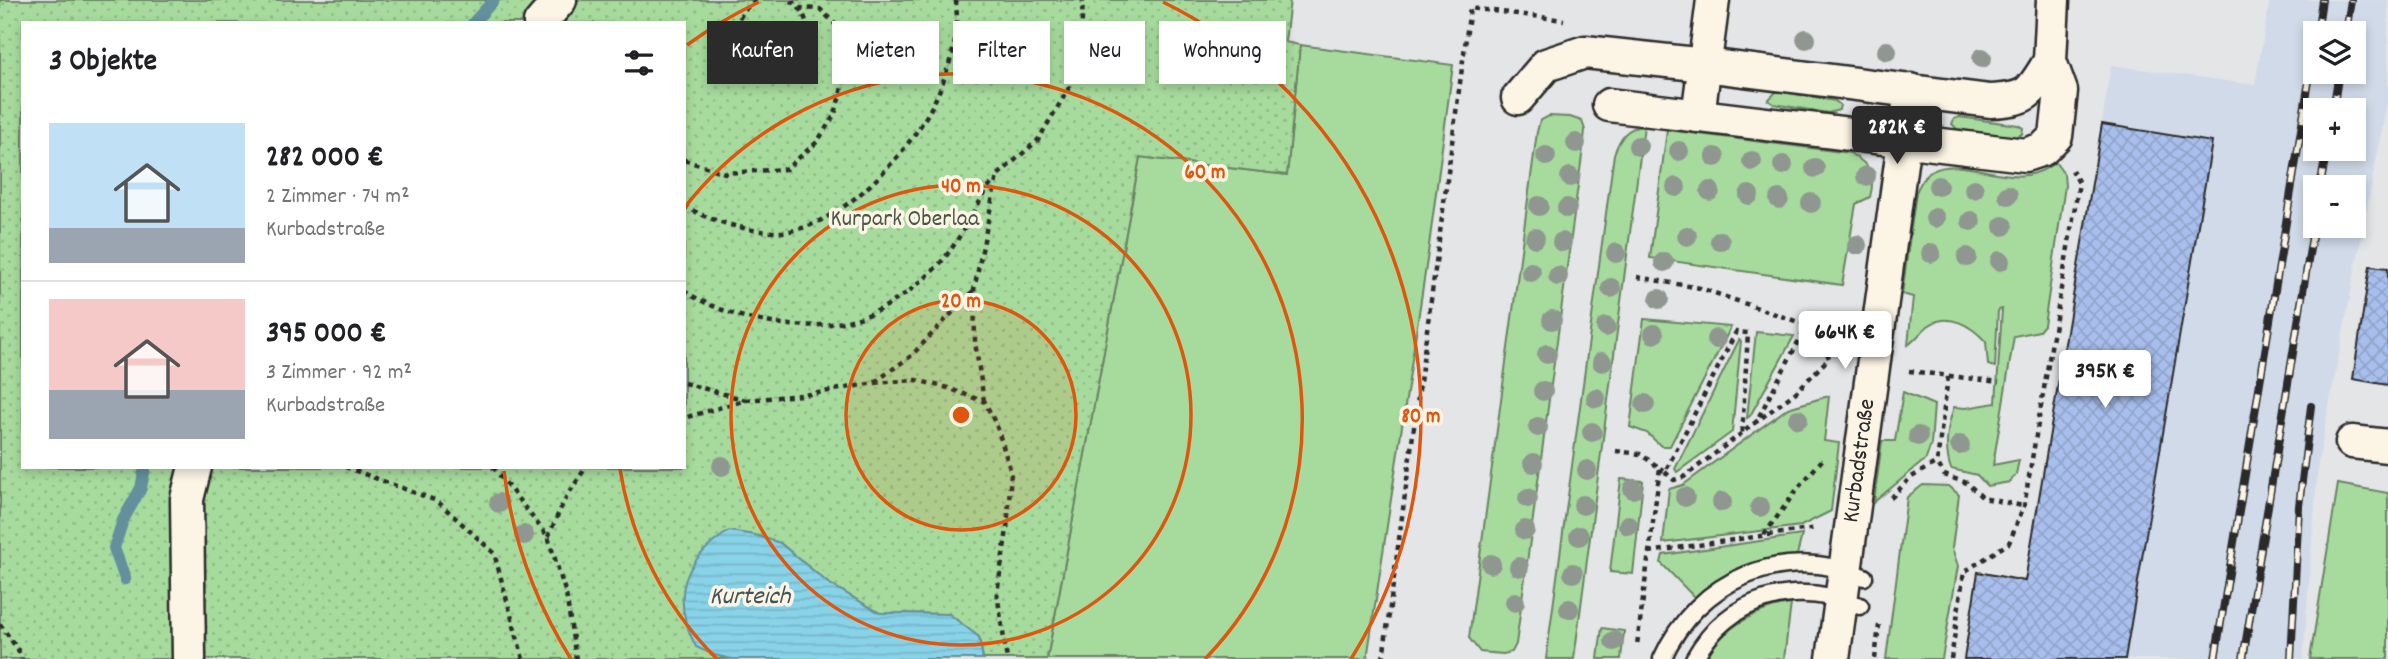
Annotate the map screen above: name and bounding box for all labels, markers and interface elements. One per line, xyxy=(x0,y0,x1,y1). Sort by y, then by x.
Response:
chip: Kaufen xyxy=(707,21,818,84)
chip: Mieten xyxy=(832,21,939,84)
chip: Filter xyxy=(953,21,1050,84)
chip: Neu xyxy=(1064,21,1145,84)
chip: Wohnung xyxy=(1159,21,1286,84)
map controls xyxy=(2303,21,2366,238)
button: layers xyxy=(2303,21,2366,84)
text: 3 Objekte xyxy=(49,42,157,85)
icon: filters xyxy=(620,44,658,82)
button: + xyxy=(2303,98,2366,161)
pin: 282K € xyxy=(1840,106,1954,166)
text: 282K € xyxy=(1868,112,1926,145)
text: 282 000 € xyxy=(266,138,384,181)
icon: home xyxy=(105,151,189,235)
text: 60 m xyxy=(1185,159,1225,189)
text: 40 m xyxy=(941,173,981,203)
button: − xyxy=(2303,175,2366,238)
text: 2 Zimmer · 74 m² xyxy=(266,181,410,214)
park label: Kurpark Oberlaa xyxy=(831,203,980,237)
text: Kurbadstraße xyxy=(266,214,385,247)
text: 20 m xyxy=(941,288,981,318)
pin: 664K € xyxy=(1788,312,1902,371)
text: 395 000 € xyxy=(266,314,386,357)
text: 664K € xyxy=(1815,317,1875,350)
icon: home xyxy=(105,327,189,411)
pin: 395K € xyxy=(2048,350,2162,410)
text: 395K € xyxy=(2075,356,2135,389)
text: 3 Zimmer · 92 m² xyxy=(266,357,412,390)
text: Kurbadstraße xyxy=(266,390,385,423)
street label: Kurbadstraße xyxy=(1835,397,1885,525)
centre of rings xyxy=(949,403,973,427)
text: 80 m xyxy=(1401,403,1441,433)
water label: Kurteich xyxy=(709,579,792,616)

